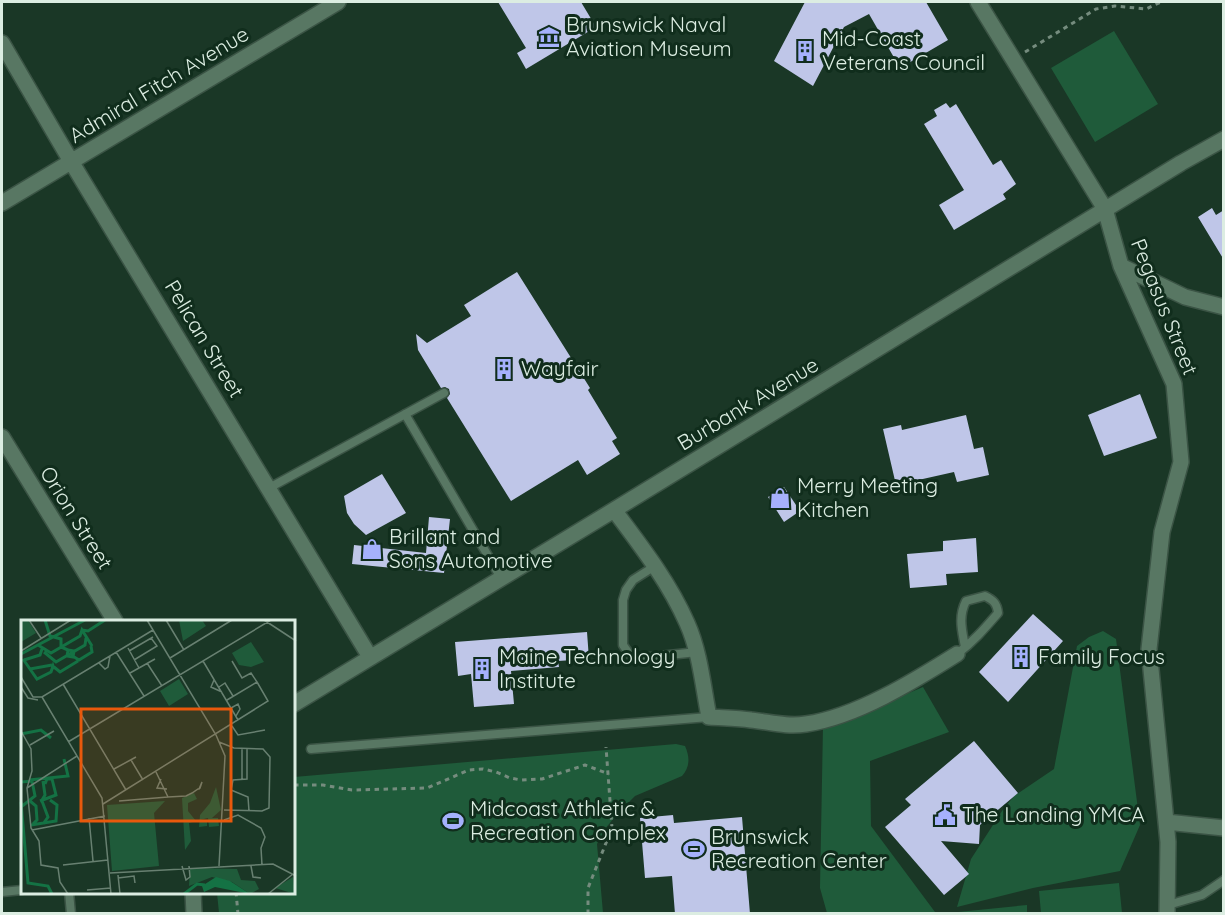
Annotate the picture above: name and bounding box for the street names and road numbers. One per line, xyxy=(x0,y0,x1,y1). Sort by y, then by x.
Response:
street label: Admiral Fitch Avenue xyxy=(64,20,253,148)
street label: Pegasus Street xyxy=(1126,235,1204,379)
street label: Pelican Street xyxy=(160,275,250,402)
street label: Burbank Avenue xyxy=(672,351,823,456)
street label: Orion Street xyxy=(35,461,119,574)

